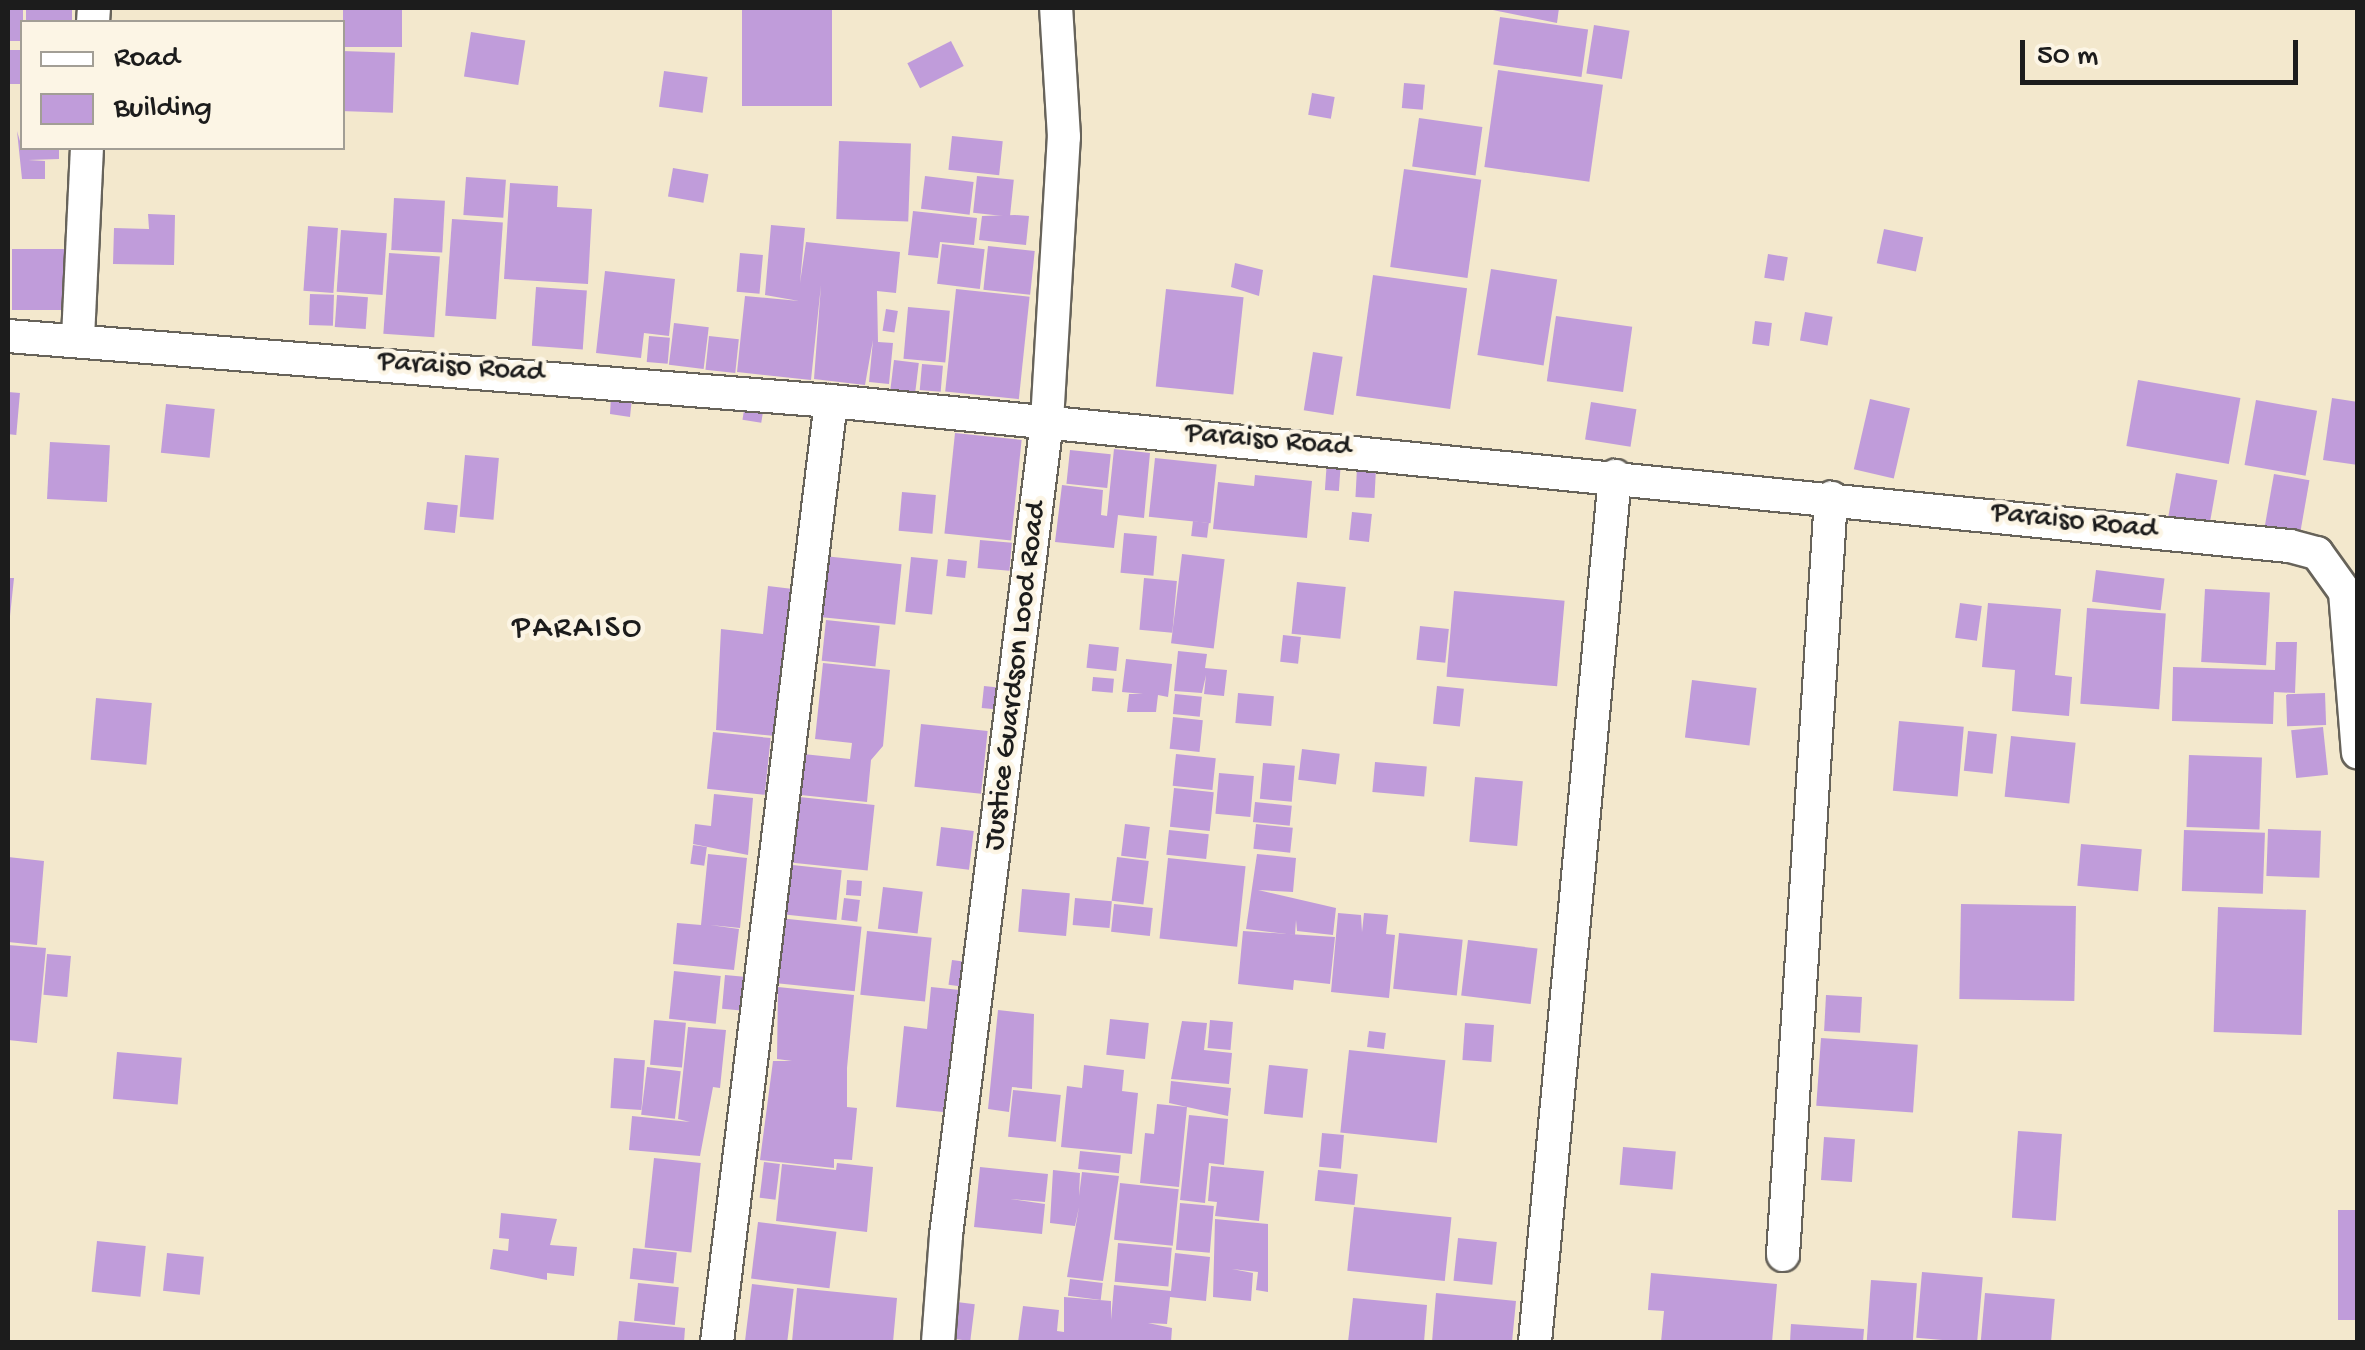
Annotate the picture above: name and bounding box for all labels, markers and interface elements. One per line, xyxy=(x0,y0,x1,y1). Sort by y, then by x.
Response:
legend xyxy=(20,20,345,150)
scale bar xyxy=(2025,20,2302,82)
text: 50 m xyxy=(2037,40,2098,75)
text: Road xyxy=(114,42,180,77)
text: Building xyxy=(114,92,212,127)
street label: Paraiso Road xyxy=(377,345,545,393)
street label: Paraiso Road xyxy=(1184,417,1352,467)
street label: Paraiso Road xyxy=(1989,496,2159,550)
street label: Justice Guardson Lood Road xyxy=(978,500,1056,852)
district label: PARAISO xyxy=(512,610,644,648)

